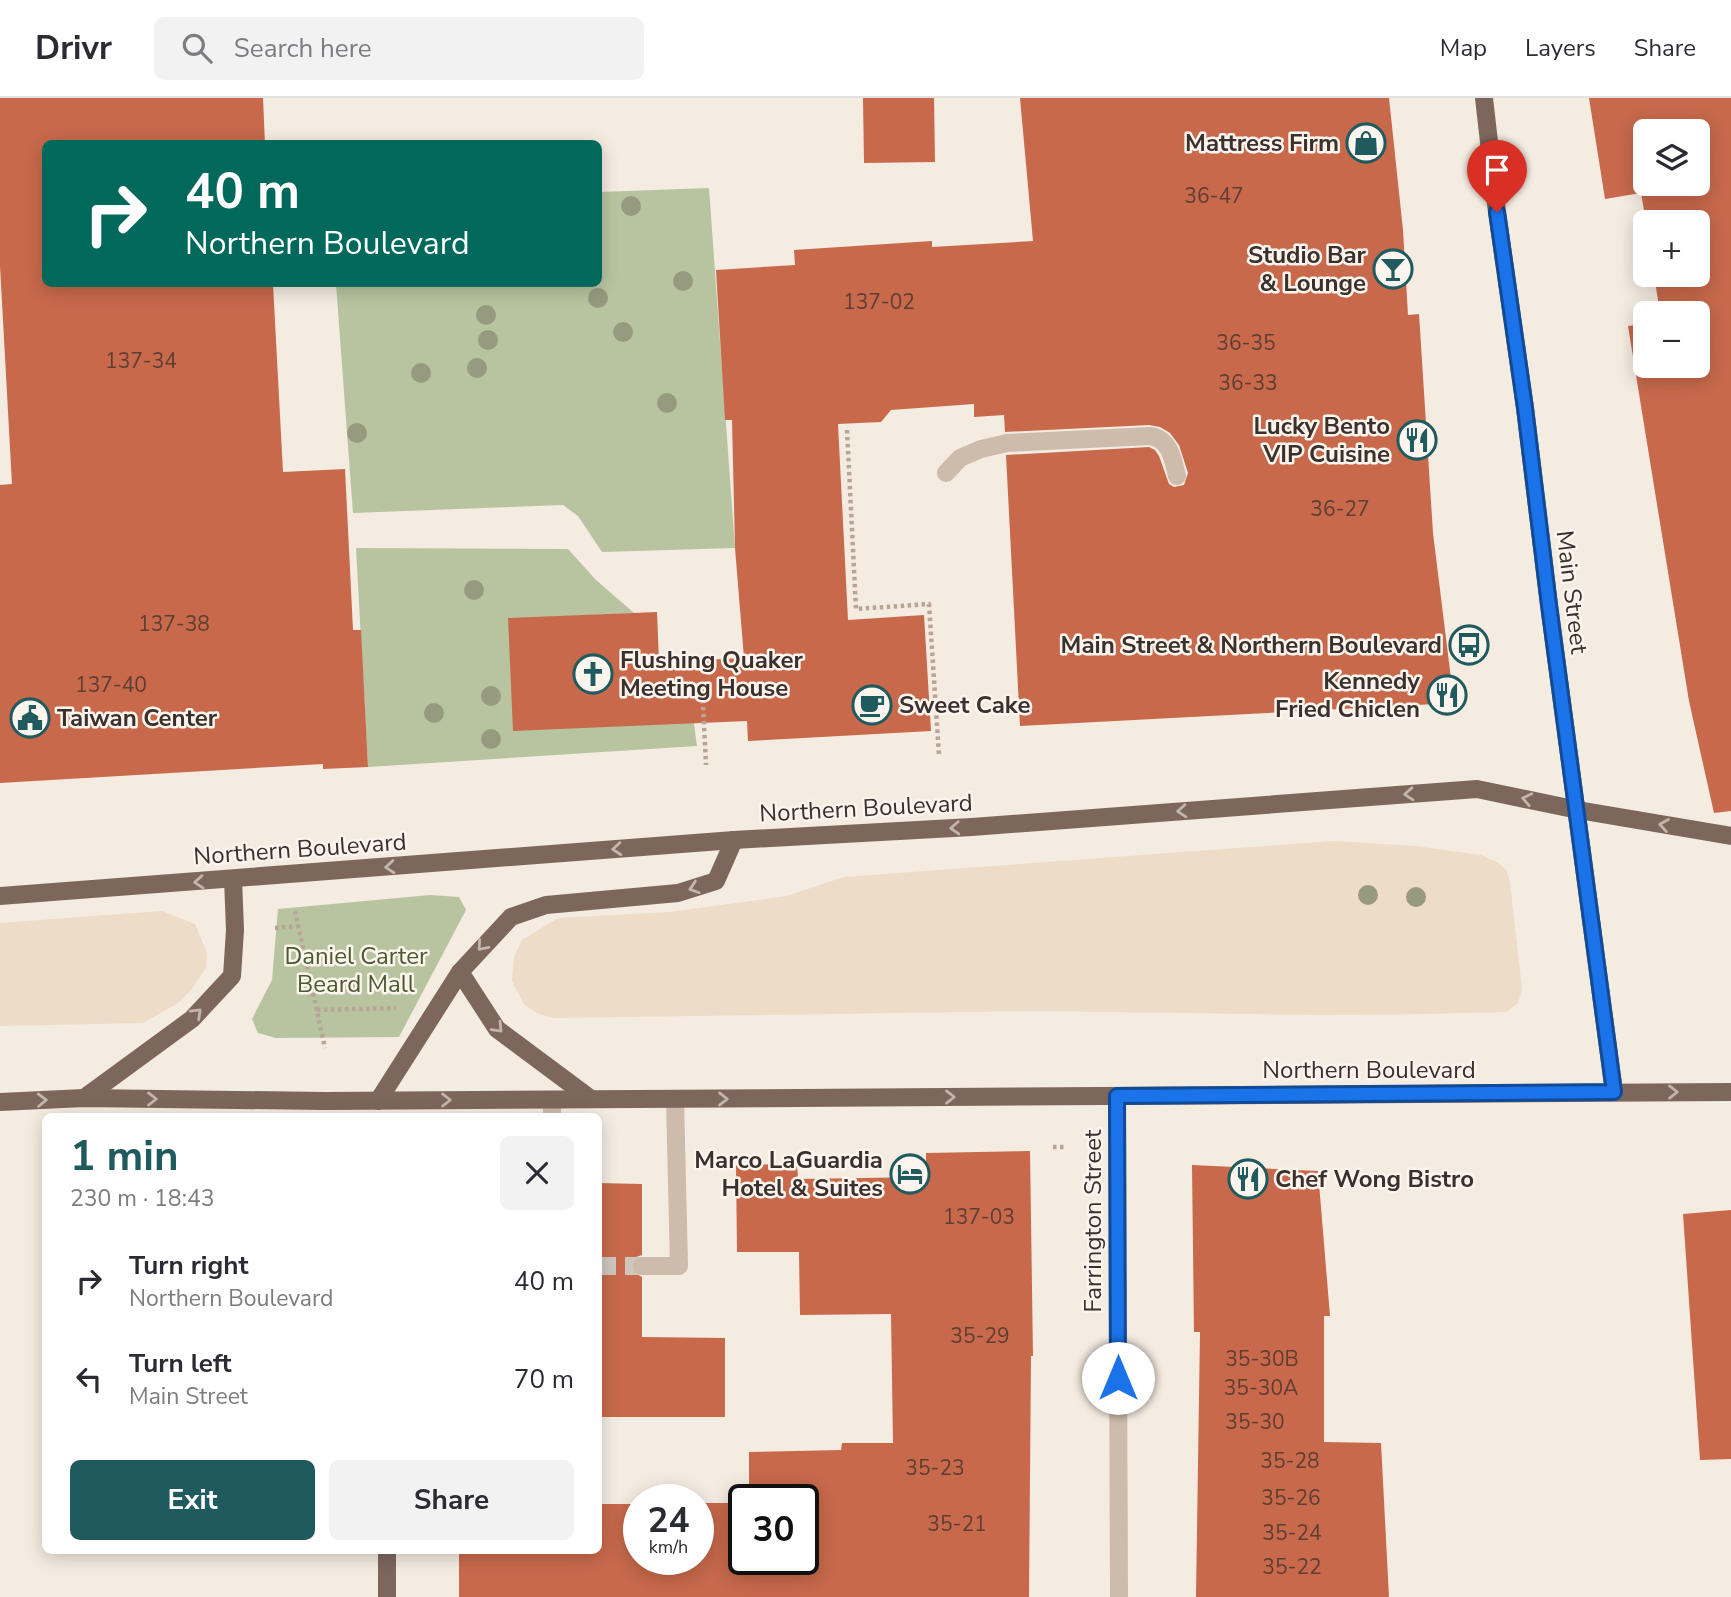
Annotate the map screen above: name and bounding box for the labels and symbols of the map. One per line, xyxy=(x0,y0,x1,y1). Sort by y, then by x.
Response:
shop icon: Mattress Firm xyxy=(1345,122,1387,164)
place label: Mattress Firm xyxy=(1185,127,1339,159)
pin xyxy=(1467,140,1527,212)
house number: 36-47 xyxy=(1184,182,1244,210)
place label: Studio Bar & Lounge xyxy=(1248,239,1367,299)
bar icon: Studio Bar & Lounge xyxy=(1372,248,1414,290)
house number: 137-02 xyxy=(843,288,915,316)
house number: 36-35 xyxy=(1216,329,1276,357)
house number: 137-34 xyxy=(105,347,177,375)
house number: 36-33 xyxy=(1218,369,1278,397)
place label: Lucky Bento VIP Cuisine xyxy=(1254,410,1390,470)
restaurant icon: Lucky Bento VIP Cuisine xyxy=(1396,419,1438,461)
house number: 36-27 xyxy=(1310,495,1370,523)
street label: Main Street xyxy=(1549,528,1596,656)
house number: 137-38 xyxy=(138,610,210,638)
bus stop icon: Main Street & Northern Boulevard xyxy=(1448,624,1490,666)
place label: Main Street & Northern Boulevard xyxy=(1061,629,1442,661)
place label: Flushing Quaker Meeting House xyxy=(620,644,803,704)
church icon: Flushing Quaker Meeting House xyxy=(572,653,614,695)
place label: Kennedy Fried Chiclen xyxy=(1275,665,1420,725)
house number: 137-40 xyxy=(75,671,147,699)
restaurant icon: Kennedy Fried Chiclen xyxy=(1426,674,1468,716)
cafe icon: Sweet Cake xyxy=(851,684,893,726)
place label: Sweet Cake xyxy=(899,689,1030,721)
public building icon: Taiwan Center xyxy=(9,697,51,739)
place label: Taiwan Center xyxy=(57,702,218,734)
street label: Northern Boulevard xyxy=(759,786,973,830)
one-way arrow xyxy=(1403,786,1414,801)
one-way arrow xyxy=(1521,793,1533,808)
one-way arrow xyxy=(1176,803,1187,818)
one-way arrow xyxy=(1658,818,1670,833)
one-way arrow xyxy=(949,820,960,835)
street label: Northern Boulevard xyxy=(192,826,408,872)
one-way arrow xyxy=(611,841,622,856)
one-way arrow xyxy=(384,859,395,874)
one-way arrow xyxy=(193,874,204,889)
one-way arrow xyxy=(688,880,701,894)
one-way arrow xyxy=(478,938,490,951)
park label: Daniel Carter Beard Mall xyxy=(284,940,428,1000)
one-way arrow xyxy=(189,1009,202,1022)
one-way arrow xyxy=(490,1020,503,1033)
street label: Northern Boulevard xyxy=(1262,1054,1476,1086)
one-way arrow xyxy=(1668,1084,1678,1100)
one-way arrow xyxy=(946,1089,956,1105)
one-way arrow xyxy=(147,1091,158,1107)
one-way arrow xyxy=(718,1091,729,1106)
one-way arrow xyxy=(442,1092,452,1108)
one-way arrow xyxy=(37,1093,48,1108)
street label: Farrington Street xyxy=(1077,1129,1109,1312)
place label: Marco LaGuardia Hotel & Suites xyxy=(694,1144,883,1204)
hotel icon: Marco LaGuardia Hotel & Suites xyxy=(889,1153,931,1195)
restaurant icon: Chef Wong Bistro xyxy=(1227,1158,1269,1200)
place label: Chef Wong Bistro xyxy=(1275,1163,1474,1195)
house number: 137-03 xyxy=(943,1203,1015,1231)
house number: 35-29 xyxy=(950,1322,1010,1350)
position arrow xyxy=(1081,1341,1155,1415)
house number: 35-30B xyxy=(1225,1345,1299,1373)
house number: 35-30A xyxy=(1224,1374,1298,1402)
house number: 35-30 xyxy=(1225,1408,1285,1436)
house number: 35-28 xyxy=(1260,1447,1320,1475)
house number: 35-23 xyxy=(905,1454,965,1482)
speed limit sign: 30 xyxy=(728,1484,819,1575)
house number: 35-26 xyxy=(1261,1484,1321,1512)
house number: 35-21 xyxy=(927,1510,987,1538)
house number: 35-24 xyxy=(1262,1519,1322,1547)
house number: 35-22 xyxy=(1262,1553,1322,1581)

